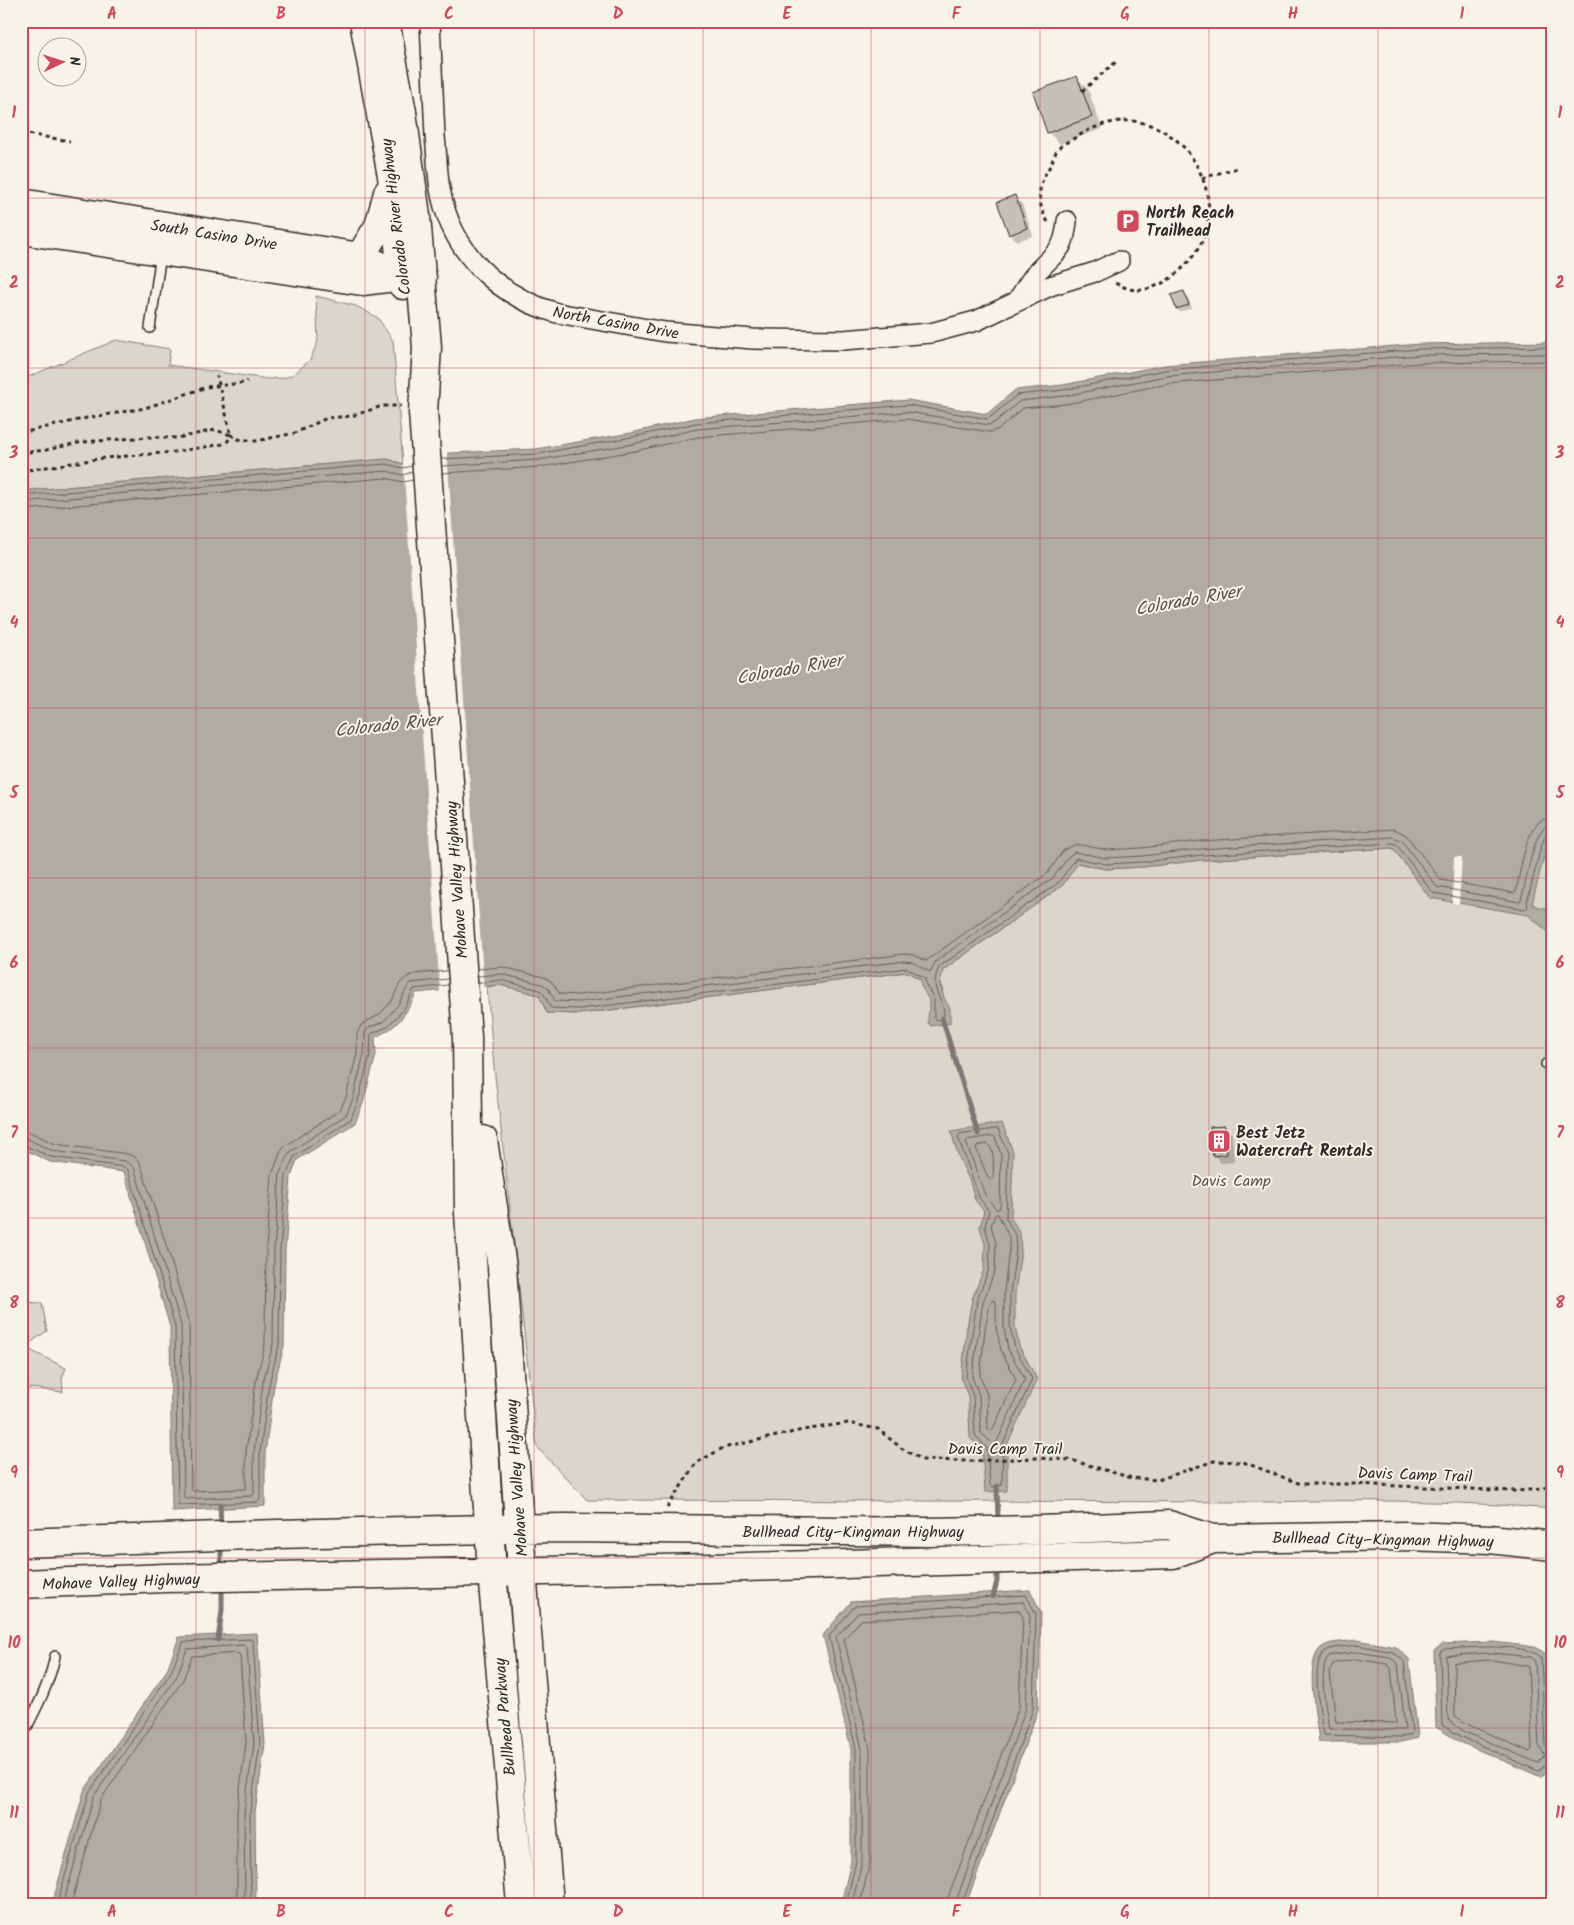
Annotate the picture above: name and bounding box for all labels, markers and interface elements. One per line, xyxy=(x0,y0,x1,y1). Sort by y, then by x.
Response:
text: A xyxy=(107,2,117,27)
text: B xyxy=(276,2,286,27)
text: C xyxy=(444,2,454,27)
text: D xyxy=(613,2,624,27)
text: E xyxy=(783,2,793,27)
text: F xyxy=(952,2,962,27)
text: G xyxy=(1120,2,1130,27)
text: H xyxy=(1288,2,1298,27)
text: I xyxy=(1460,2,1465,27)
north arrow xyxy=(38,38,88,88)
text: N xyxy=(63,56,85,66)
text: 1 xyxy=(12,101,17,126)
text: 1 xyxy=(1558,101,1563,126)
street label: Colorado River Highway xyxy=(374,137,419,297)
place label: North Reach Trailhead xyxy=(1146,201,1234,244)
parking icon: North Reach Trailhead xyxy=(1115,208,1141,234)
street label: South Casino Drive xyxy=(149,213,279,258)
text: 2 xyxy=(9,271,19,296)
text: 2 xyxy=(1555,271,1565,296)
street label: North Casino Drive xyxy=(551,300,681,347)
text: 3 xyxy=(9,441,19,466)
text: 3 xyxy=(1555,441,1565,466)
water label: Colorado River xyxy=(1133,577,1247,625)
text: 4 xyxy=(10,611,19,636)
text: 4 xyxy=(1556,611,1565,636)
water label: Colorado River xyxy=(734,646,848,694)
water label: Colorado River xyxy=(334,706,447,746)
text: 5 xyxy=(9,781,20,806)
text: 5 xyxy=(1555,781,1566,806)
street label: Mohave Valley Highway xyxy=(439,800,475,959)
text: 6 xyxy=(10,951,19,976)
text: 6 xyxy=(1556,951,1565,976)
text: 7 xyxy=(10,1121,18,1146)
place label: Best Jetz Watercraft Rentals xyxy=(1236,1121,1374,1164)
text: 7 xyxy=(1556,1121,1564,1146)
building icon: Best Jetz Watercraft Rentals xyxy=(1206,1128,1232,1154)
park label: Davis Camp xyxy=(1191,1169,1271,1194)
text: 8 xyxy=(9,1291,19,1316)
text: 8 xyxy=(1555,1291,1565,1316)
street label: Mohave Valley Highway xyxy=(499,1398,535,1557)
street label: Davis Camp Trail xyxy=(948,1437,1062,1462)
text: 9 xyxy=(10,1461,18,1486)
street label: Davis Camp Trail xyxy=(1357,1461,1473,1490)
text: 9 xyxy=(1556,1461,1564,1486)
street label: Bullhead City–Kingman Highway xyxy=(742,1520,964,1545)
street label: Bullhead City–Kingman Highway xyxy=(1272,1526,1494,1555)
street label: Mohave Valley Highway xyxy=(42,1567,201,1598)
text: 10 xyxy=(7,1631,21,1656)
text: 10 xyxy=(1553,1631,1567,1656)
street label: Bullhead Parkway xyxy=(488,1656,523,1777)
text: 11 xyxy=(9,1801,19,1826)
text: 11 xyxy=(1555,1801,1565,1826)
text: A xyxy=(107,1900,117,1925)
text: B xyxy=(276,1900,286,1925)
text: C xyxy=(444,1900,454,1925)
text: D xyxy=(613,1900,624,1925)
text: E xyxy=(783,1900,793,1925)
text: F xyxy=(952,1900,962,1925)
text: G xyxy=(1120,1900,1130,1925)
text: H xyxy=(1288,1900,1298,1925)
text: I xyxy=(1460,1900,1465,1925)

